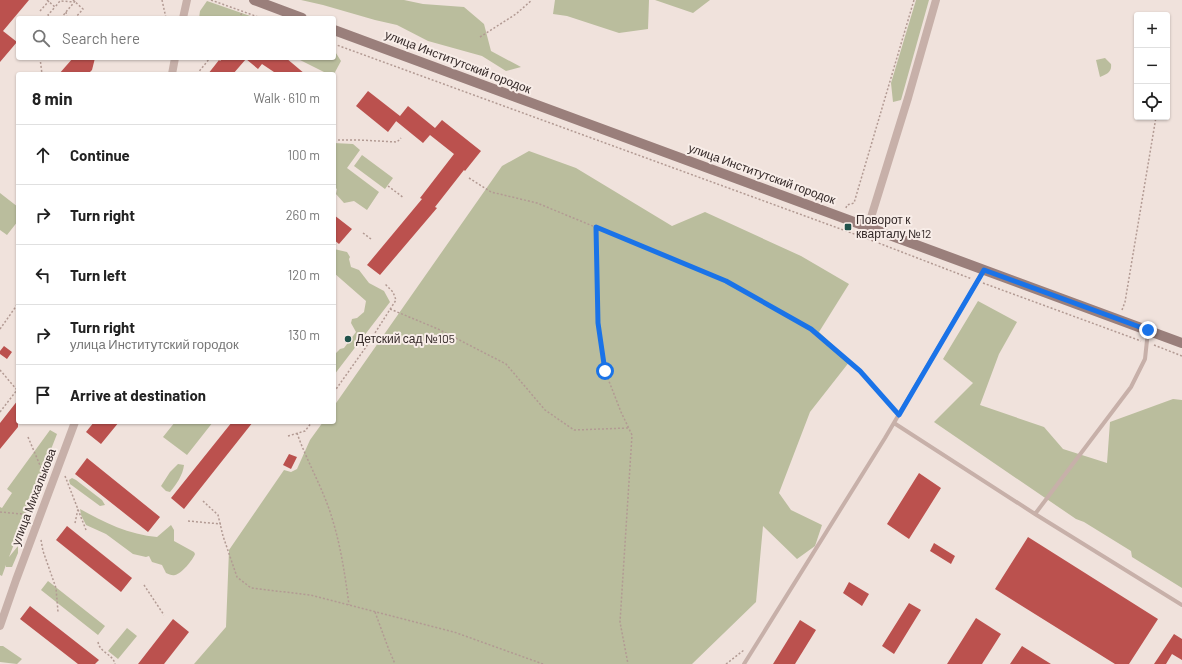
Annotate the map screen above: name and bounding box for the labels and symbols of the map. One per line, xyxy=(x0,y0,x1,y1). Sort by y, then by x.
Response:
street label: улица Институтский городок xyxy=(383,27,534,97)
street label: улица Институтский городок xyxy=(686,140,839,207)
place label: Поворот к кварталу №12 xyxy=(856,212,932,241)
marker: Поворот к кварталу №12 xyxy=(843,222,853,232)
route end xyxy=(1139,321,1157,339)
place label: Детский сад №105 xyxy=(356,331,455,346)
marker: Детский сад №105 xyxy=(343,334,353,344)
route start xyxy=(596,362,614,380)
street label: улица Михалькова xyxy=(8,446,59,548)

